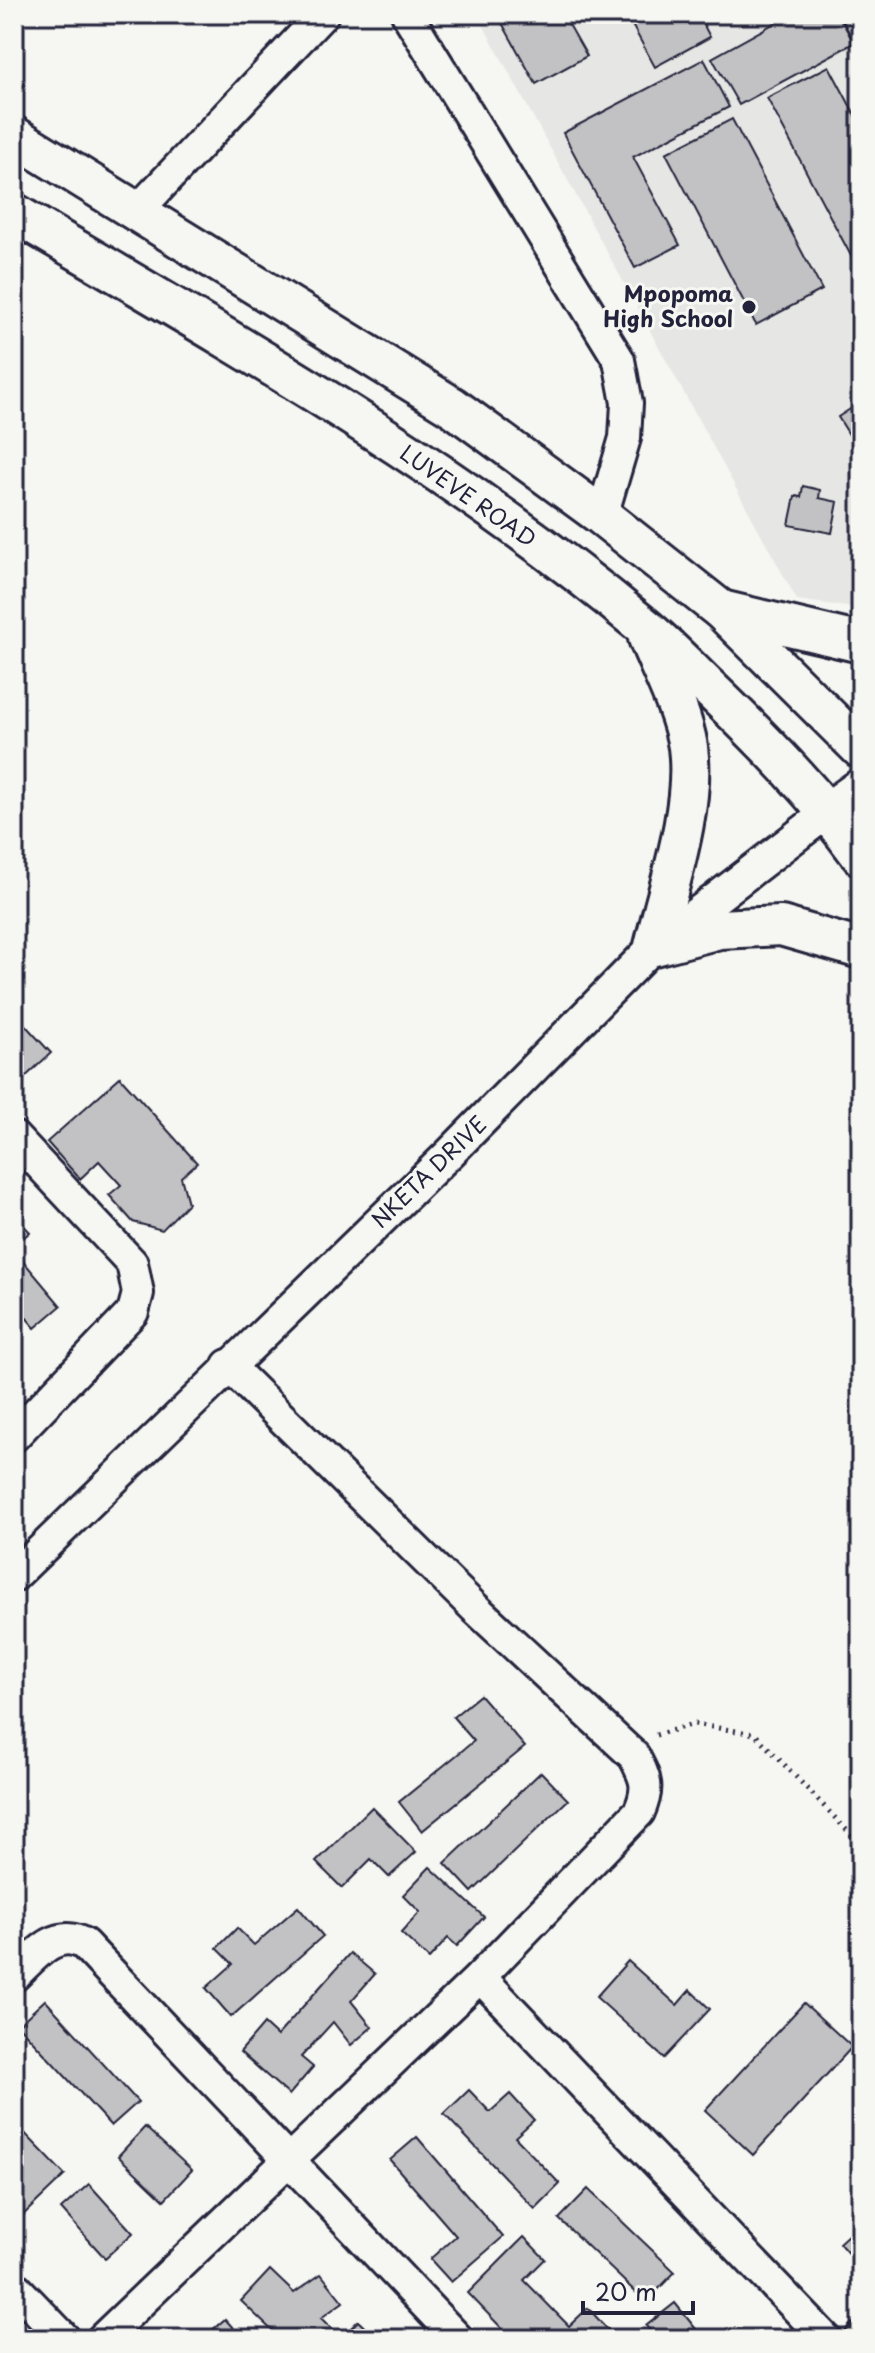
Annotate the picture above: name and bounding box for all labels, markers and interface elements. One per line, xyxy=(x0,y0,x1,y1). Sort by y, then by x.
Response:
place label: Mpopoma High School xyxy=(603,276,733,334)
marker: Mpopoma High School xyxy=(740,298,758,316)
street label: LUVEVE ROAD xyxy=(394,436,544,554)
street label: NKETA DRIVE xyxy=(363,1107,493,1235)
scale bar xyxy=(583,2265,693,2315)
text: 20 m xyxy=(595,2273,657,2309)

